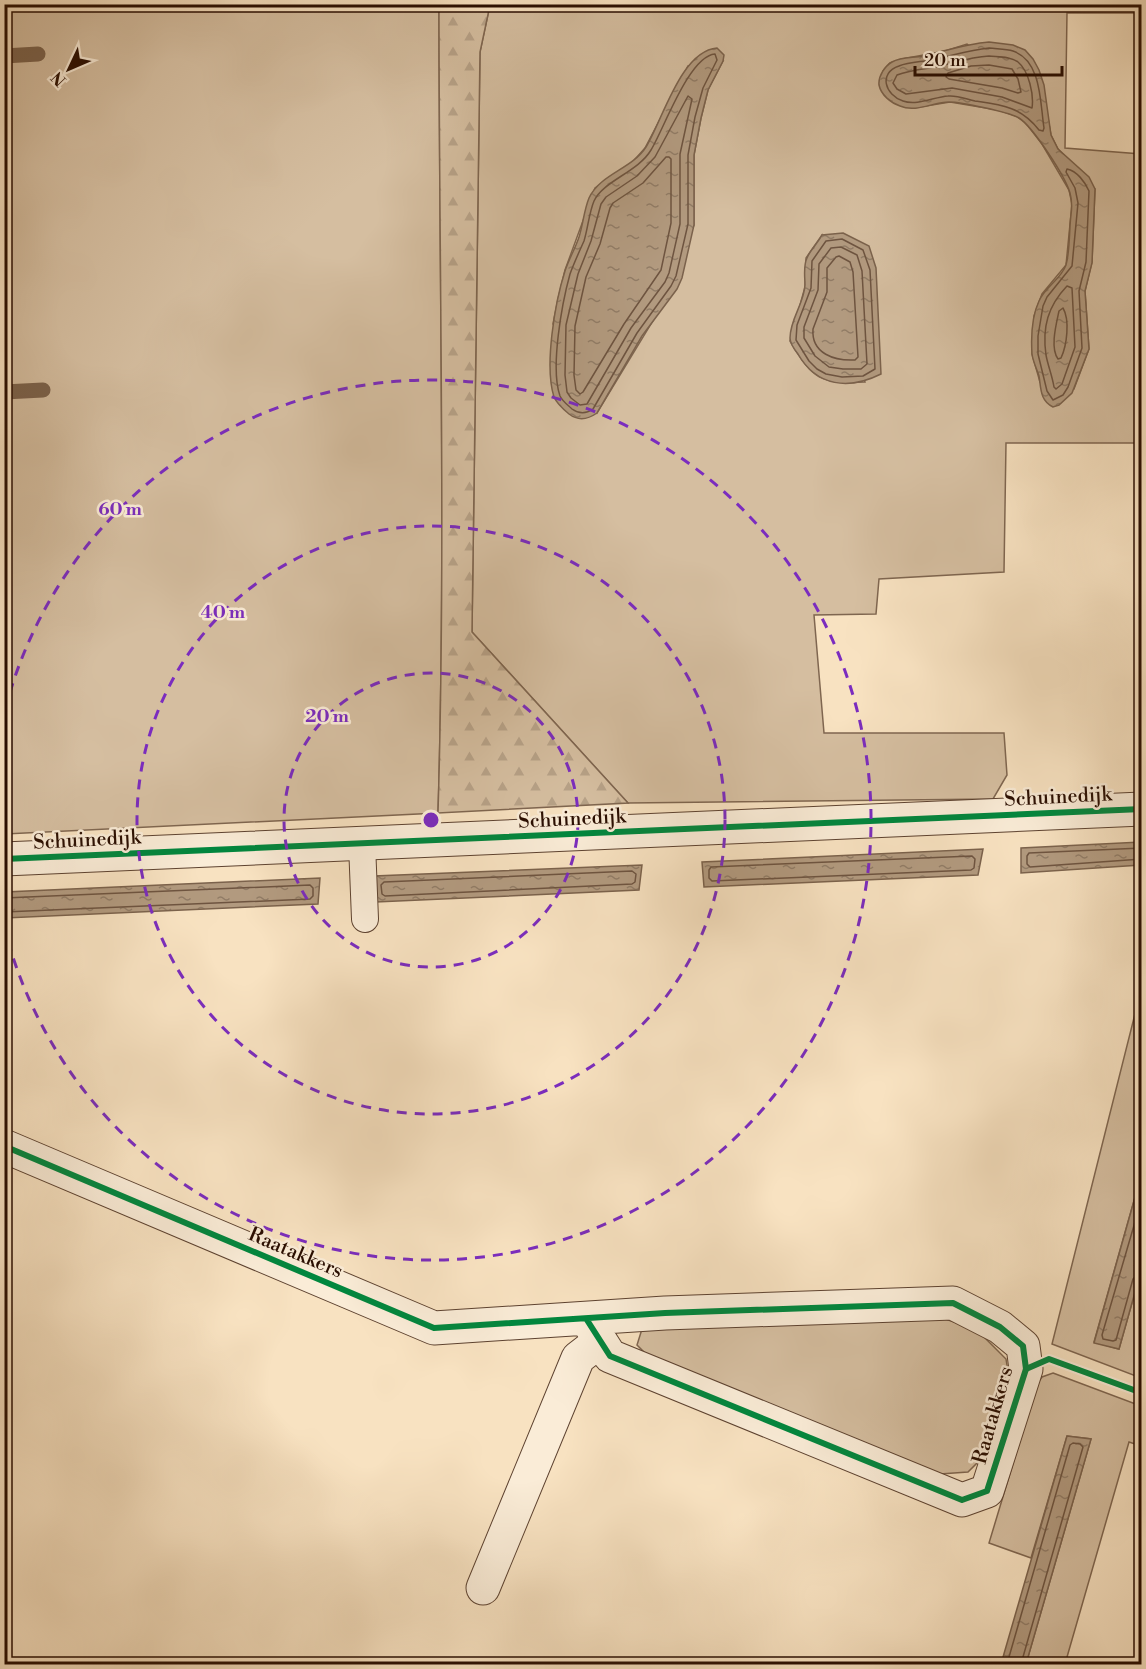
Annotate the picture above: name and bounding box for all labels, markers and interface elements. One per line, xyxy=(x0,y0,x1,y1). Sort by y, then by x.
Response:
north arrow xyxy=(39,39,99,99)
scale bar xyxy=(915,39,1062,77)
text: 20 m xyxy=(924,49,966,72)
text: N xyxy=(47,67,71,90)
text: 60 m xyxy=(98,498,142,521)
text: 40 m xyxy=(201,601,246,624)
text: 20 m xyxy=(305,705,349,728)
street label: Schuinedijk xyxy=(1004,782,1114,813)
street label: Schuinedijk xyxy=(518,804,628,835)
centre of rings xyxy=(421,810,441,830)
street label: Schuinedijk xyxy=(33,825,143,856)
street label: Raatakkers xyxy=(244,1222,346,1284)
street label: Raatakkers xyxy=(968,1364,1019,1467)

